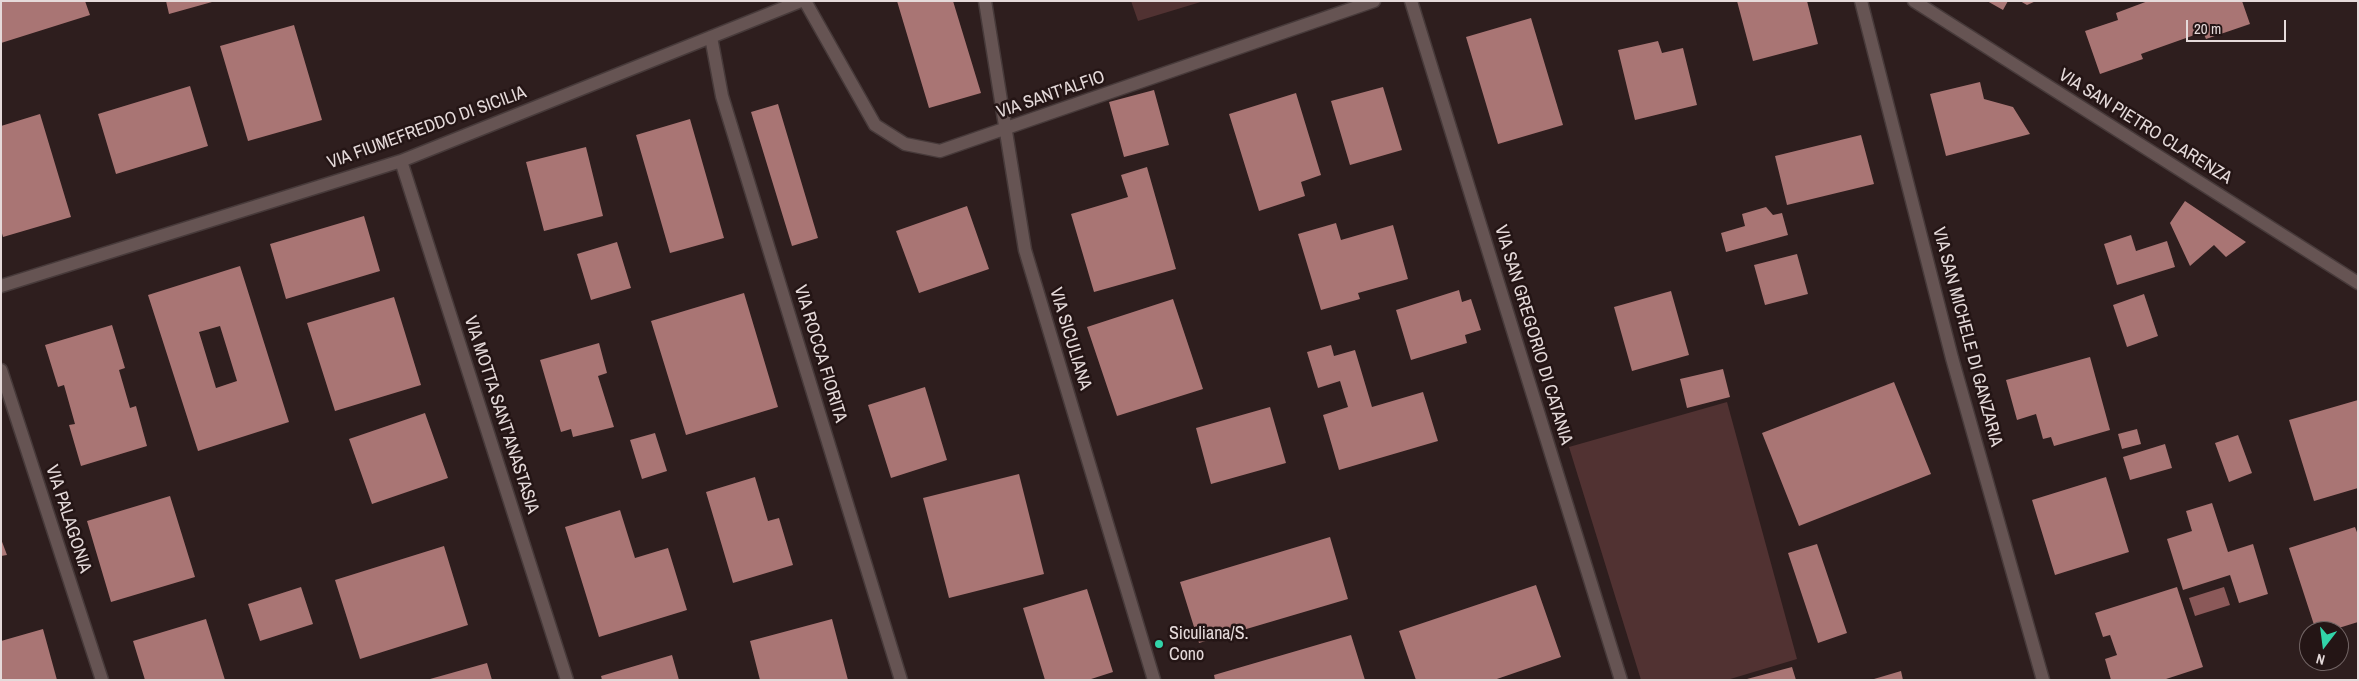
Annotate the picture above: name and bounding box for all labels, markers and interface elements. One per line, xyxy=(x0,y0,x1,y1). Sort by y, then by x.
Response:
scale bar xyxy=(2189,10,2289,42)
text: 20 m xyxy=(2194,18,2221,39)
street label: VIA SAN PIETRO CLARENZA xyxy=(2054,65,2236,189)
street label: VIA SANT'ALFIO xyxy=(994,66,1108,124)
street label: VIA FIUMEFREDDO DI SICILIA xyxy=(325,82,529,174)
street label: VIA SAN GREGORIO DI CATANIA xyxy=(1489,223,1577,447)
street label: VIA SAN MICHELE DI GANZARIA xyxy=(1927,225,2007,449)
street label: VIA ROCCA FIORITA xyxy=(789,283,851,425)
street label: VIA SICULIANA xyxy=(1044,285,1096,393)
street label: VIA MOTTA SANT'ANASTASIA xyxy=(459,313,543,517)
street label: VIA PALAGONIA xyxy=(40,462,96,576)
north arrow xyxy=(2299,621,2349,671)
place label: Siculiana/S. Cono xyxy=(1169,623,1249,666)
marker: Siculiana/S. Cono xyxy=(1153,638,1165,650)
text: N xyxy=(2314,650,2327,669)

